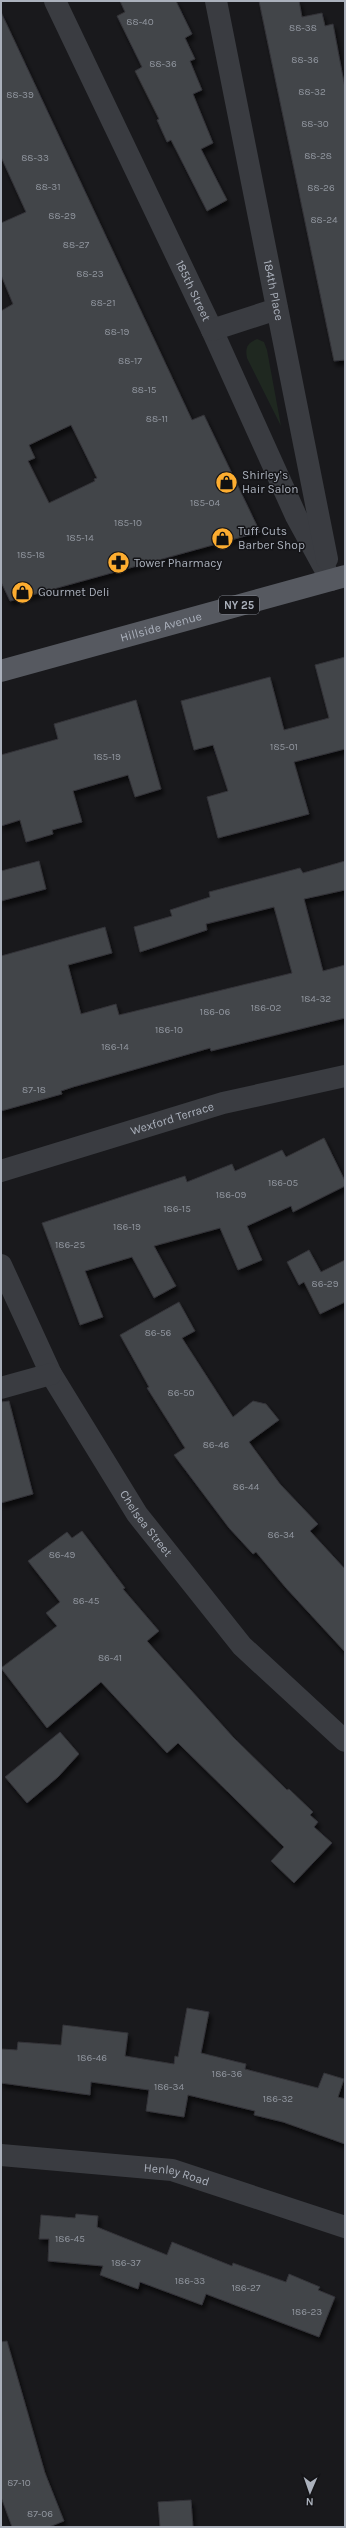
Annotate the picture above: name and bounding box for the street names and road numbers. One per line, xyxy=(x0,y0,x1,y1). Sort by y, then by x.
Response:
street label: 185th Street xyxy=(173,258,214,324)
street label: 184th Place xyxy=(261,259,286,322)
road number: NY 25 xyxy=(219,596,259,614)
street label: Hillside Avenue xyxy=(119,609,203,645)
street label: Wexford Terrace xyxy=(129,1099,216,1138)
street label: Chelsea Street xyxy=(117,1488,175,1560)
street label: Henley Road xyxy=(143,2161,211,2189)

